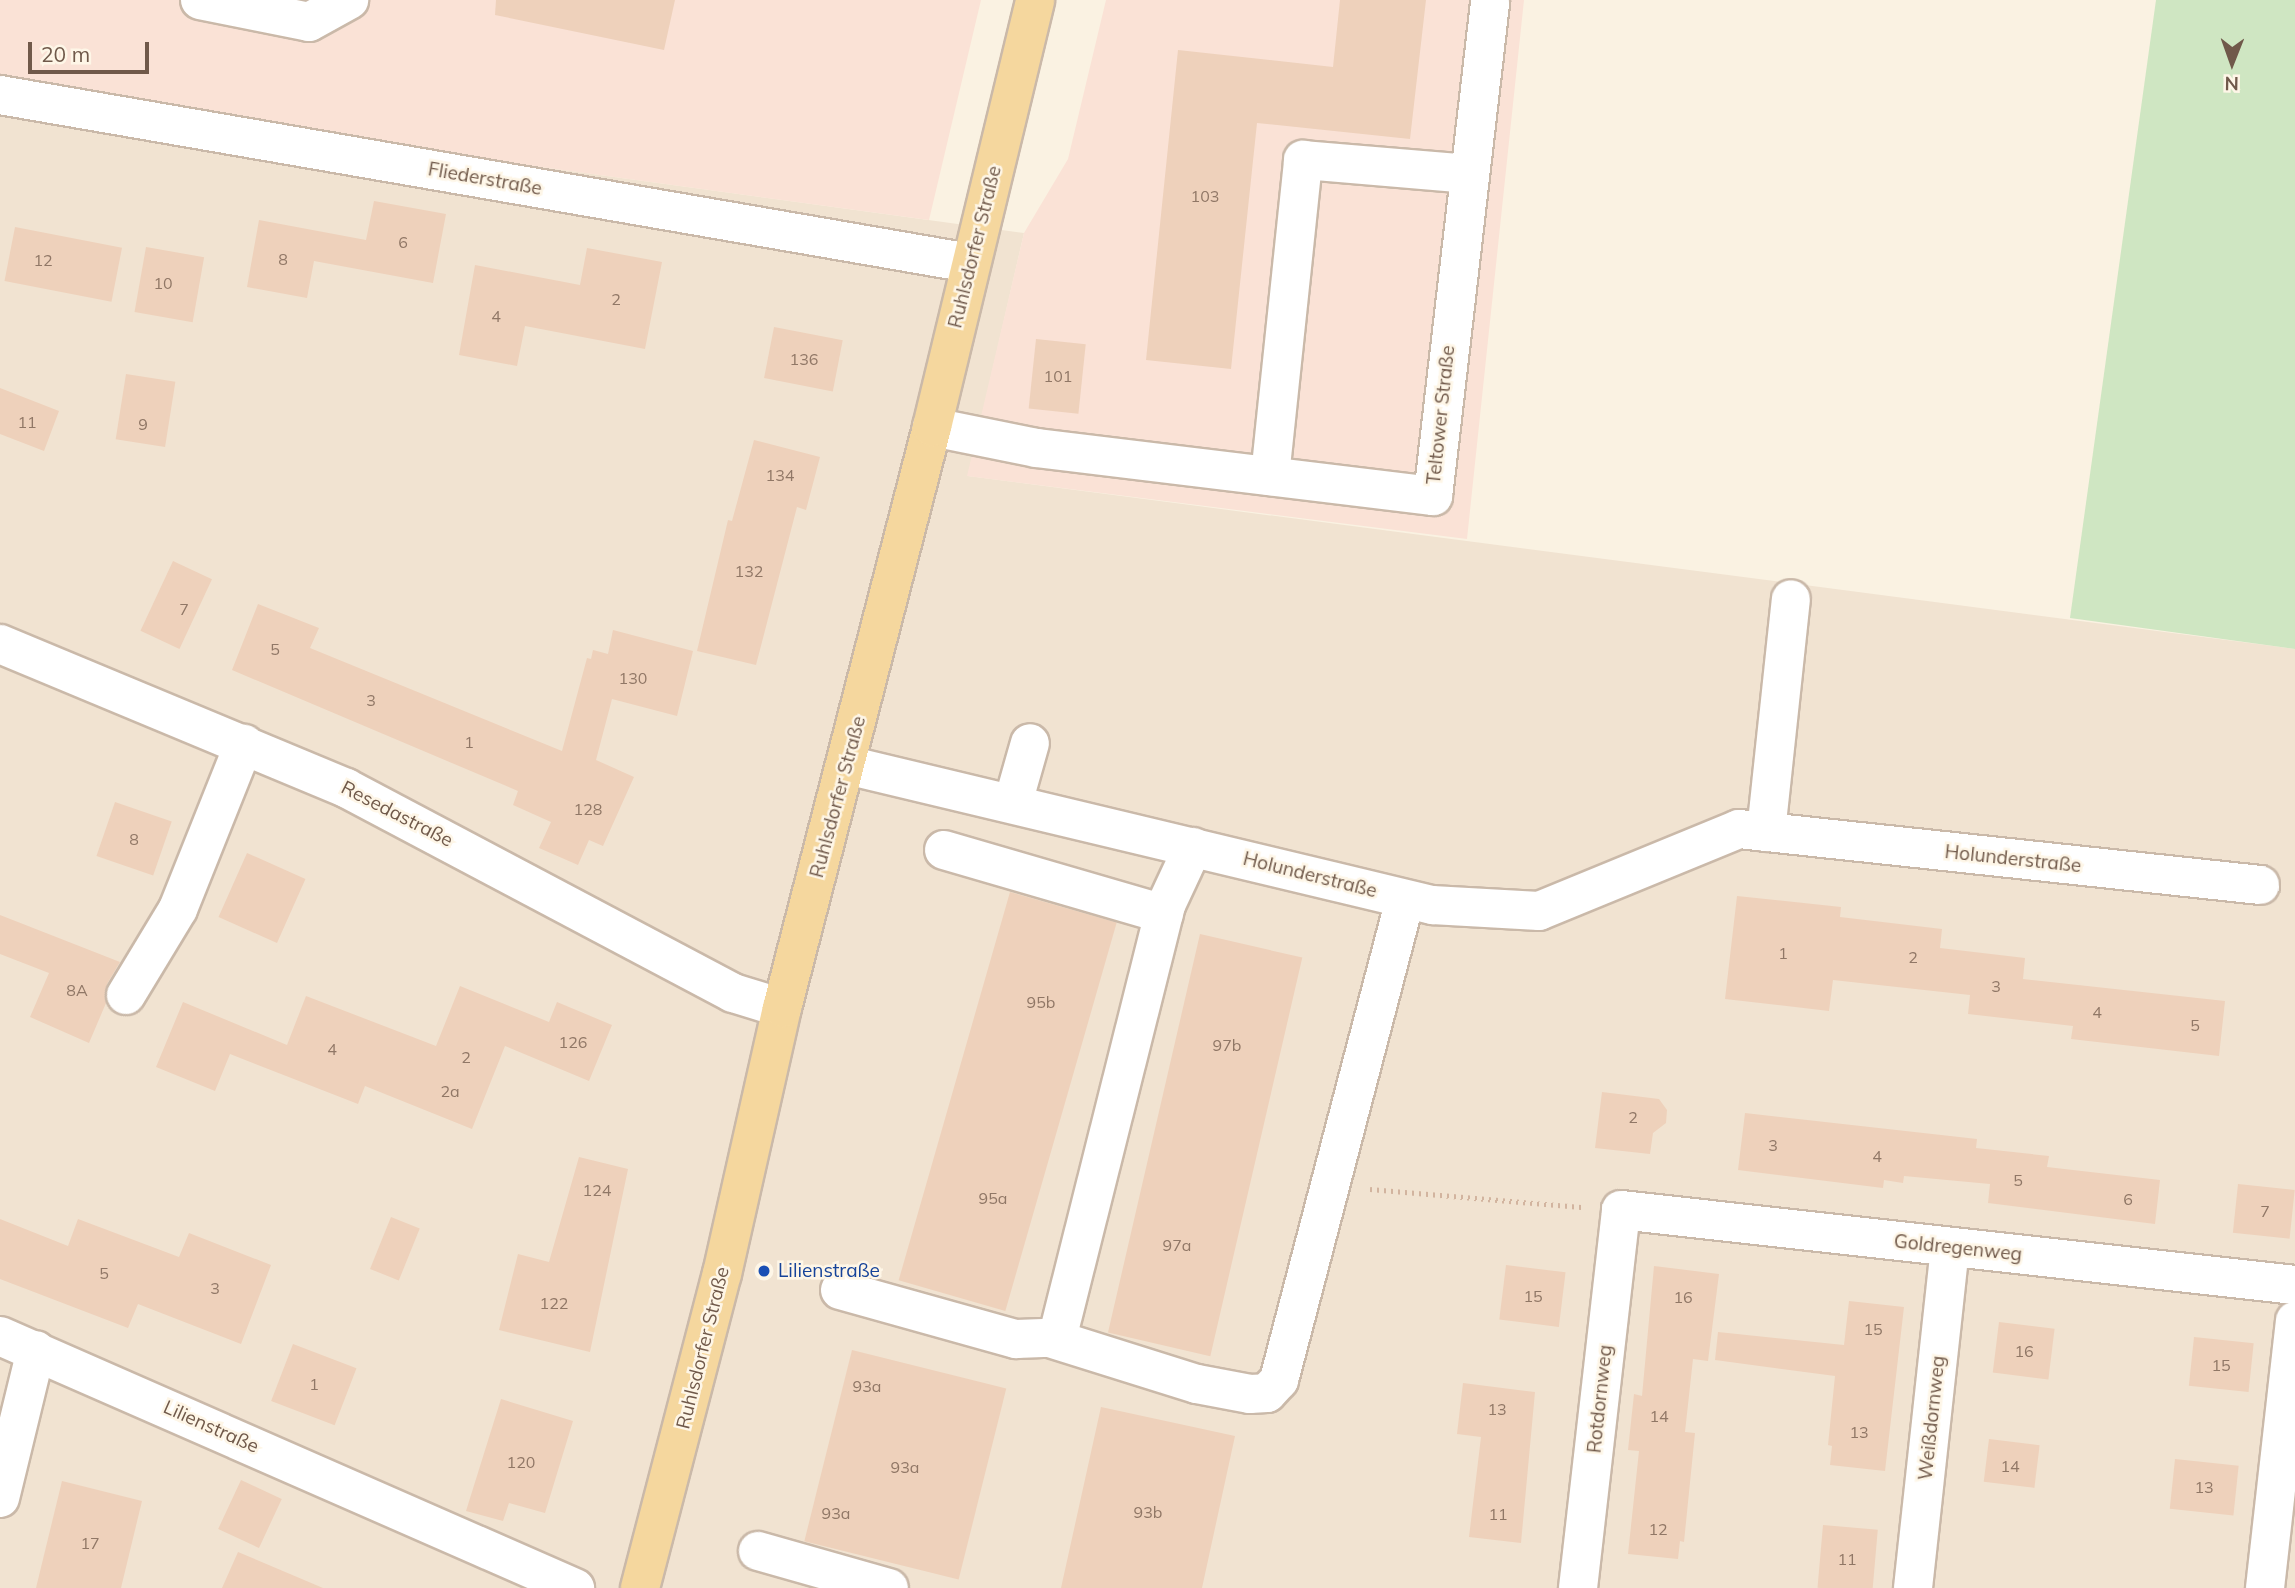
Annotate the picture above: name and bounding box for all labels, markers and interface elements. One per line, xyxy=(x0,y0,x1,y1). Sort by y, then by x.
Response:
scale bar xyxy=(32,28,152,72)
north arrow xyxy=(2197,28,2267,98)
text: 20 m xyxy=(41,41,90,67)
text: N xyxy=(2224,72,2239,96)
street label: Fliederstraße xyxy=(426,158,544,200)
street label: Ruhlsdorfer Straße xyxy=(944,164,1006,330)
house number: 103 xyxy=(1191,186,1219,206)
house number: 6 xyxy=(398,232,408,252)
house number: 8 xyxy=(278,249,288,269)
house number: 12 xyxy=(33,250,53,270)
house number: 10 xyxy=(153,273,173,293)
house number: 2 xyxy=(611,289,621,309)
house number: 4 xyxy=(491,306,501,326)
street label: Teltower Straße xyxy=(1422,344,1460,486)
house number: 136 xyxy=(790,349,818,369)
house number: 101 xyxy=(1044,366,1072,386)
house number: 11 xyxy=(17,412,37,432)
house number: 9 xyxy=(138,414,148,434)
house number: 134 xyxy=(766,465,794,485)
house number: 132 xyxy=(735,561,763,581)
house number: 7 xyxy=(179,599,189,619)
house number: 5 xyxy=(270,639,280,659)
house number: 130 xyxy=(619,668,647,688)
house number: 3 xyxy=(366,690,376,710)
street label: Ruhlsdorfer Straße xyxy=(805,714,871,880)
house number: 1 xyxy=(464,732,474,752)
street label: Resedastraße xyxy=(337,776,457,852)
house number: 128 xyxy=(574,799,602,819)
house number: 8 xyxy=(129,829,139,849)
street label: Holunderstraße xyxy=(1944,840,2082,878)
street label: Holunderstraße xyxy=(1241,847,1379,903)
house number: 1 xyxy=(1778,943,1788,963)
house number: 2 xyxy=(1908,947,1918,967)
house number: 3 xyxy=(1991,976,2001,996)
house number: 8A xyxy=(66,980,88,1000)
house number: 95b xyxy=(1027,992,1055,1012)
house number: 4 xyxy=(2092,1002,2102,1022)
house number: 5 xyxy=(2190,1015,2200,1035)
house number: 126 xyxy=(559,1032,587,1052)
house number: 97b xyxy=(1213,1035,1241,1055)
house number: 4 xyxy=(327,1039,337,1059)
house number: 2 xyxy=(461,1047,471,1067)
house number: 2a xyxy=(440,1081,460,1101)
house number: 2 xyxy=(1628,1107,1638,1127)
house number: 3 xyxy=(1768,1135,1778,1155)
house number: 4 xyxy=(1872,1146,1882,1166)
house number: 5 xyxy=(2013,1170,2023,1190)
house number: 124 xyxy=(583,1180,611,1200)
house number: 95a xyxy=(979,1188,1007,1208)
house number: 6 xyxy=(2123,1189,2133,1209)
house number: 7 xyxy=(2260,1201,2270,1221)
street label: Goldregenweg xyxy=(1893,1230,2023,1266)
house number: 97a xyxy=(1163,1235,1191,1255)
place label: Lilienstraße xyxy=(778,1260,880,1282)
house number: 5 xyxy=(99,1263,109,1283)
marker: Lilienstraße xyxy=(756,1263,772,1279)
street label: Ruhlsdorfer Straße xyxy=(672,1265,734,1431)
house number: 3 xyxy=(210,1278,220,1298)
house number: 15 xyxy=(1523,1286,1543,1306)
house number: 16 xyxy=(1673,1287,1693,1307)
house number: 122 xyxy=(540,1293,568,1313)
house number: 15 xyxy=(1863,1319,1883,1339)
house number: 16 xyxy=(2014,1341,2034,1361)
street label: Rotdornweg xyxy=(1583,1344,1617,1454)
street label: Weißdornweg xyxy=(1914,1355,1950,1481)
house number: 15 xyxy=(2211,1355,2231,1375)
house number: 1 xyxy=(309,1374,319,1394)
house number: 93a xyxy=(853,1376,881,1396)
street label: Lilienstraße xyxy=(160,1396,262,1458)
house number: 13 xyxy=(1487,1399,1507,1419)
house number: 14 xyxy=(1649,1406,1669,1426)
house number: 13 xyxy=(1849,1422,1869,1442)
house number: 120 xyxy=(507,1452,535,1472)
house number: 14 xyxy=(2000,1456,2020,1476)
house number: 93a xyxy=(891,1457,919,1477)
house number: 13 xyxy=(2194,1477,2214,1497)
house number: 93b xyxy=(1134,1502,1162,1522)
house number: 93a xyxy=(822,1503,850,1523)
house number: 11 xyxy=(1488,1504,1508,1524)
house number: 12 xyxy=(1648,1519,1668,1539)
house number: 17 xyxy=(80,1533,100,1553)
house number: 11 xyxy=(1837,1549,1857,1569)

